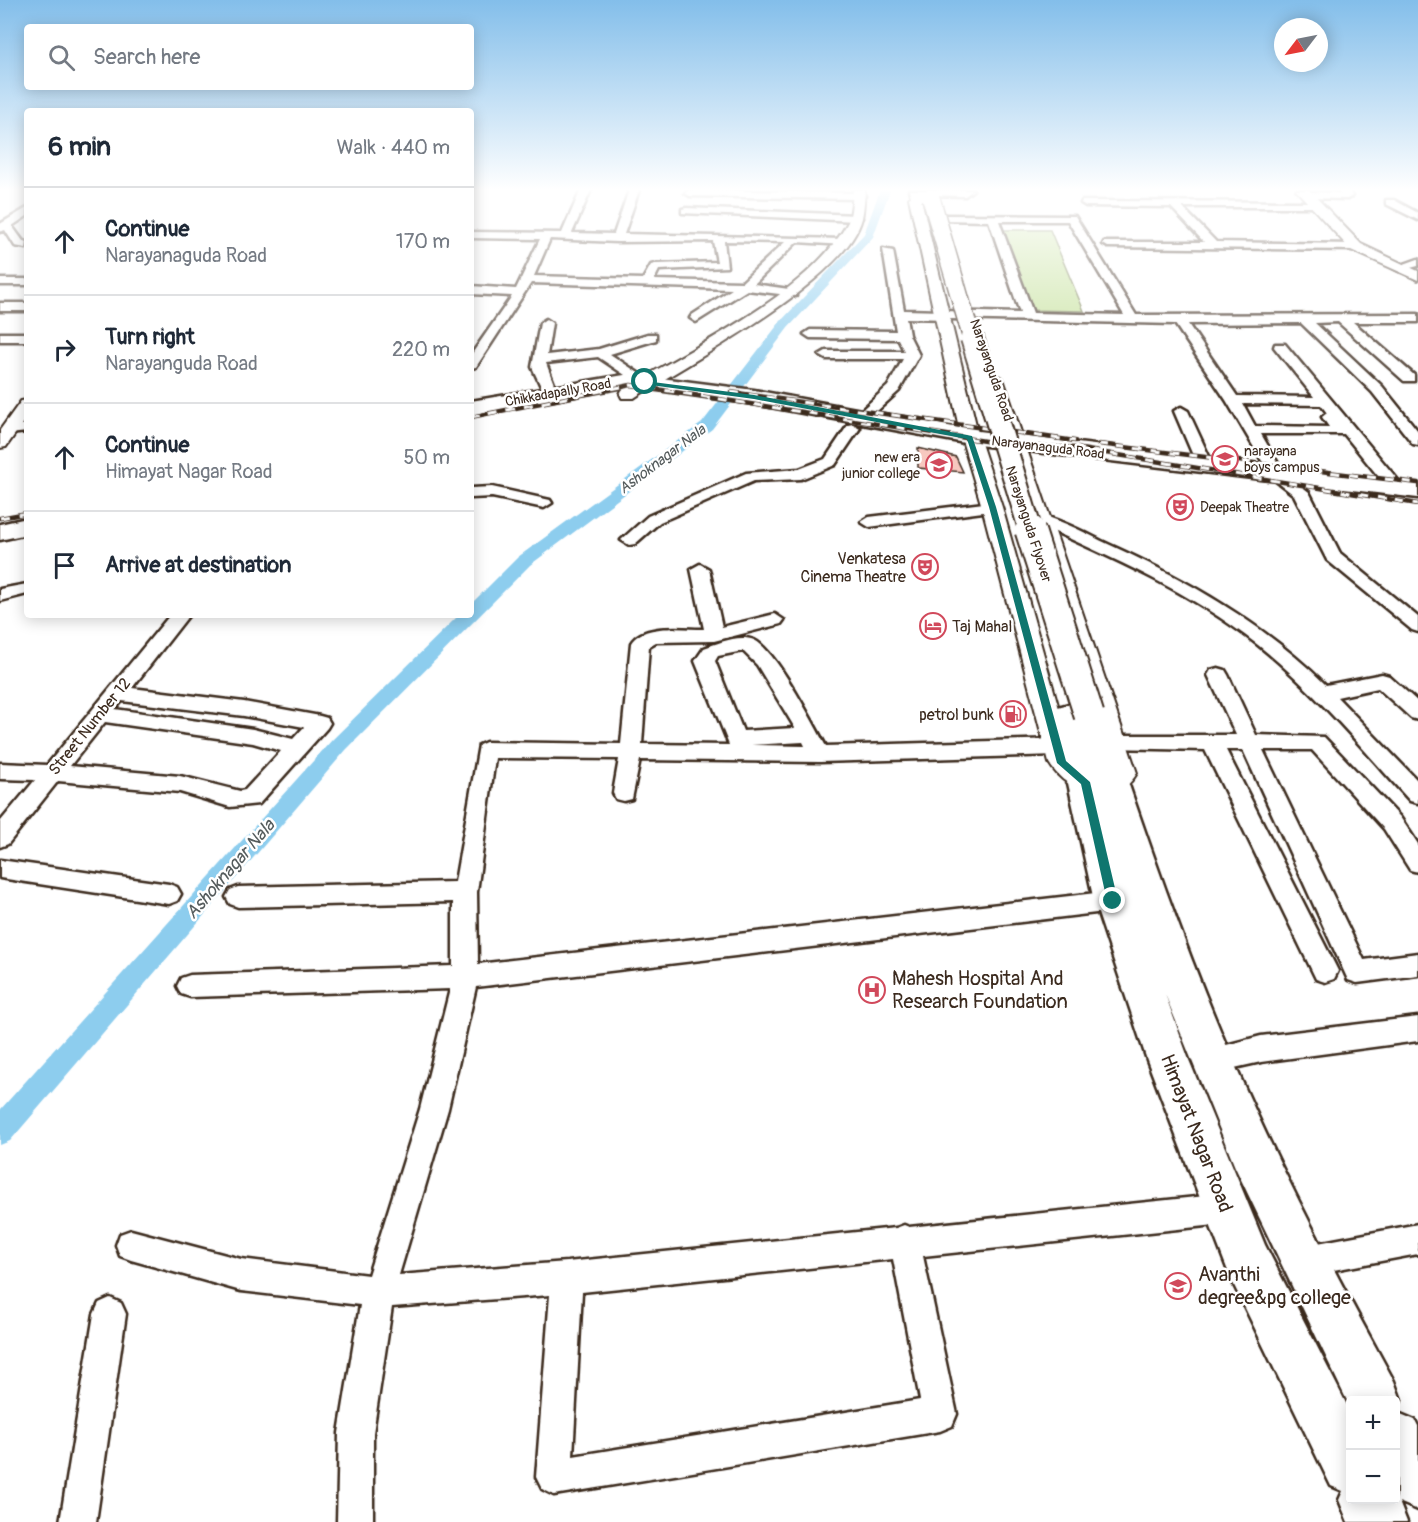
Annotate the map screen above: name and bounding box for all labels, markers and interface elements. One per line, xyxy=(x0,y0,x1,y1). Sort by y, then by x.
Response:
north arrow xyxy=(1274,18,1328,72)
search box xyxy=(24,24,474,90)
icon: search xyxy=(45,41,78,74)
text: Search here xyxy=(93,43,200,71)
text: 6 min xyxy=(48,131,111,163)
text: Walk · 440 m xyxy=(336,135,450,160)
text: Continue xyxy=(105,215,189,243)
icon: ahead xyxy=(48,225,81,258)
text: 170 m xyxy=(396,229,450,254)
text: Narayanaguda Road xyxy=(105,243,267,268)
street label: Narayanguda Road xyxy=(966,317,1017,424)
text: Turn right xyxy=(105,323,195,351)
icon: right xyxy=(48,333,81,366)
text: 220 m xyxy=(392,337,450,362)
text: Narayanguda Road xyxy=(105,351,258,376)
route start xyxy=(631,368,657,394)
street label: Chikkadapally Road xyxy=(504,375,612,410)
water label: Ashoknagar Nala xyxy=(615,420,710,498)
text: Continue xyxy=(105,431,189,459)
street label: Narayanaguda Road xyxy=(991,432,1105,463)
icon: ahead xyxy=(48,441,81,474)
place label: narayana boys campus xyxy=(1244,443,1320,476)
school or university icon: narayana boys campus xyxy=(1210,444,1240,474)
text: 50 m xyxy=(403,445,450,470)
place label: new era junior college xyxy=(841,449,920,482)
school or university icon: new era junior college xyxy=(924,450,954,480)
text: Himayat Nagar Road xyxy=(105,459,273,484)
street label: Narayanguda Flyover xyxy=(1002,464,1055,585)
theatre icon: Deepak Theatre xyxy=(1165,492,1195,522)
place label: Deepak Theatre xyxy=(1200,499,1289,516)
icon: arrive xyxy=(48,549,81,582)
place label: Venkatesa Cinema Theatre xyxy=(801,549,906,587)
text: Arrive at destination xyxy=(105,551,291,579)
theatre icon: Venkatesa Cinema Theatre xyxy=(910,552,940,582)
hotel icon: Taj Mahal xyxy=(918,611,948,641)
place label: Taj Mahal xyxy=(952,617,1012,637)
street label: Street Number 12 xyxy=(44,674,135,779)
fuel station icon: petrol bunk xyxy=(998,699,1028,729)
place label: petrol bunk xyxy=(919,705,994,725)
water label: Ashoknagar Nala xyxy=(181,813,281,924)
route end xyxy=(1099,887,1125,913)
place label: Mahesh Hospital And Research Foundation xyxy=(892,966,1068,1014)
hospital icon: Mahesh Hospital And Research Foundation xyxy=(857,975,887,1005)
street label: Himayat Nagar Road xyxy=(1155,1050,1238,1216)
place label: Avanthi degree&pg college xyxy=(1198,1262,1351,1310)
school or university icon: Avanthi degree&pg college xyxy=(1163,1271,1193,1301)
map controls xyxy=(1346,1396,1400,1504)
button: + xyxy=(1346,1396,1400,1450)
button: − xyxy=(1346,1450,1400,1504)

